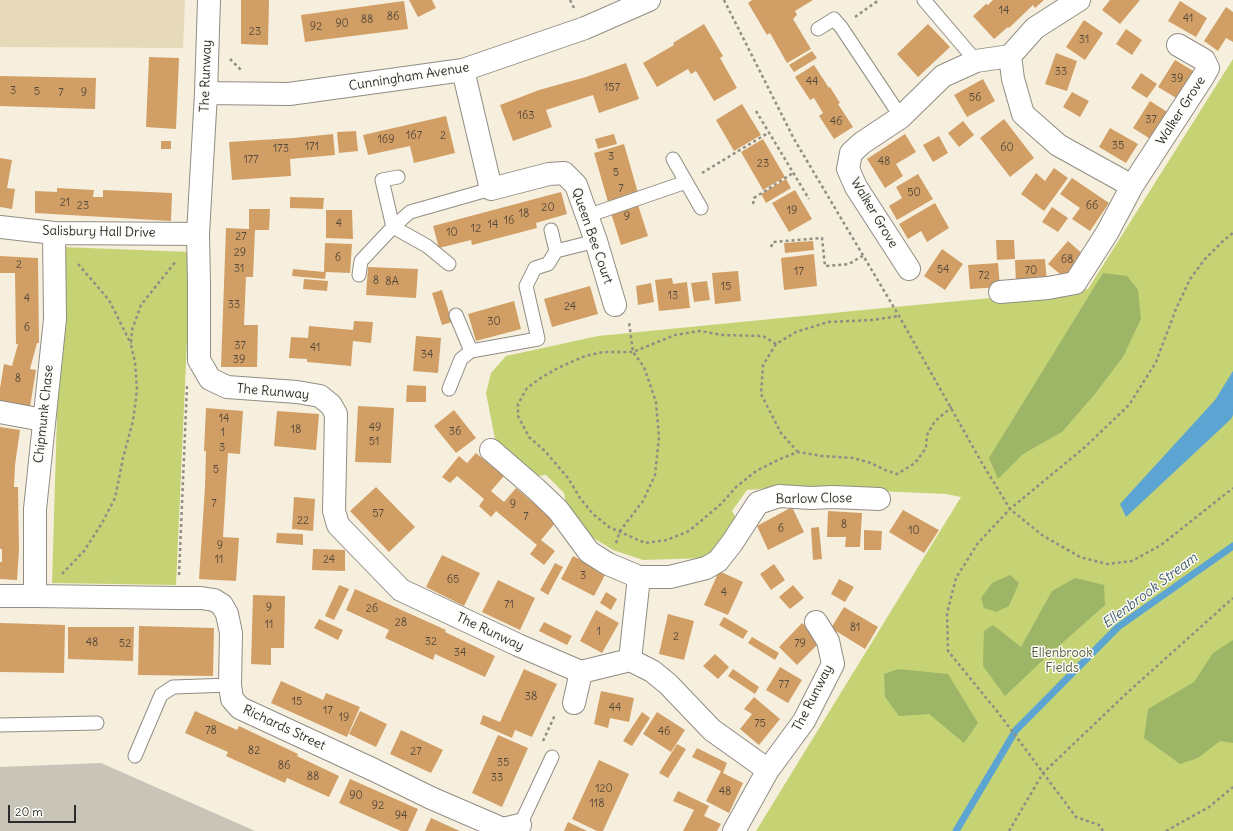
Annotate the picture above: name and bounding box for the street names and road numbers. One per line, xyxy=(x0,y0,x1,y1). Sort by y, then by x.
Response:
street label: The Runway xyxy=(197,39,215,113)
street label: Cunningham Avenue xyxy=(348,60,470,94)
street label: Walker Grove xyxy=(1153,74,1209,148)
street label: Walker Grove xyxy=(847,175,901,251)
street label: Queen Bee Court xyxy=(568,186,616,286)
street label: Salisbury Hall Drive xyxy=(42,223,156,241)
street label: Chipmunk Chase xyxy=(31,364,57,464)
street label: The Runway xyxy=(236,381,310,403)
street label: Barlow Close xyxy=(776,491,852,507)
street label: The Runway xyxy=(454,610,526,654)
street label: The Runway xyxy=(790,662,836,734)
street label: Richards Street xyxy=(240,702,328,754)

